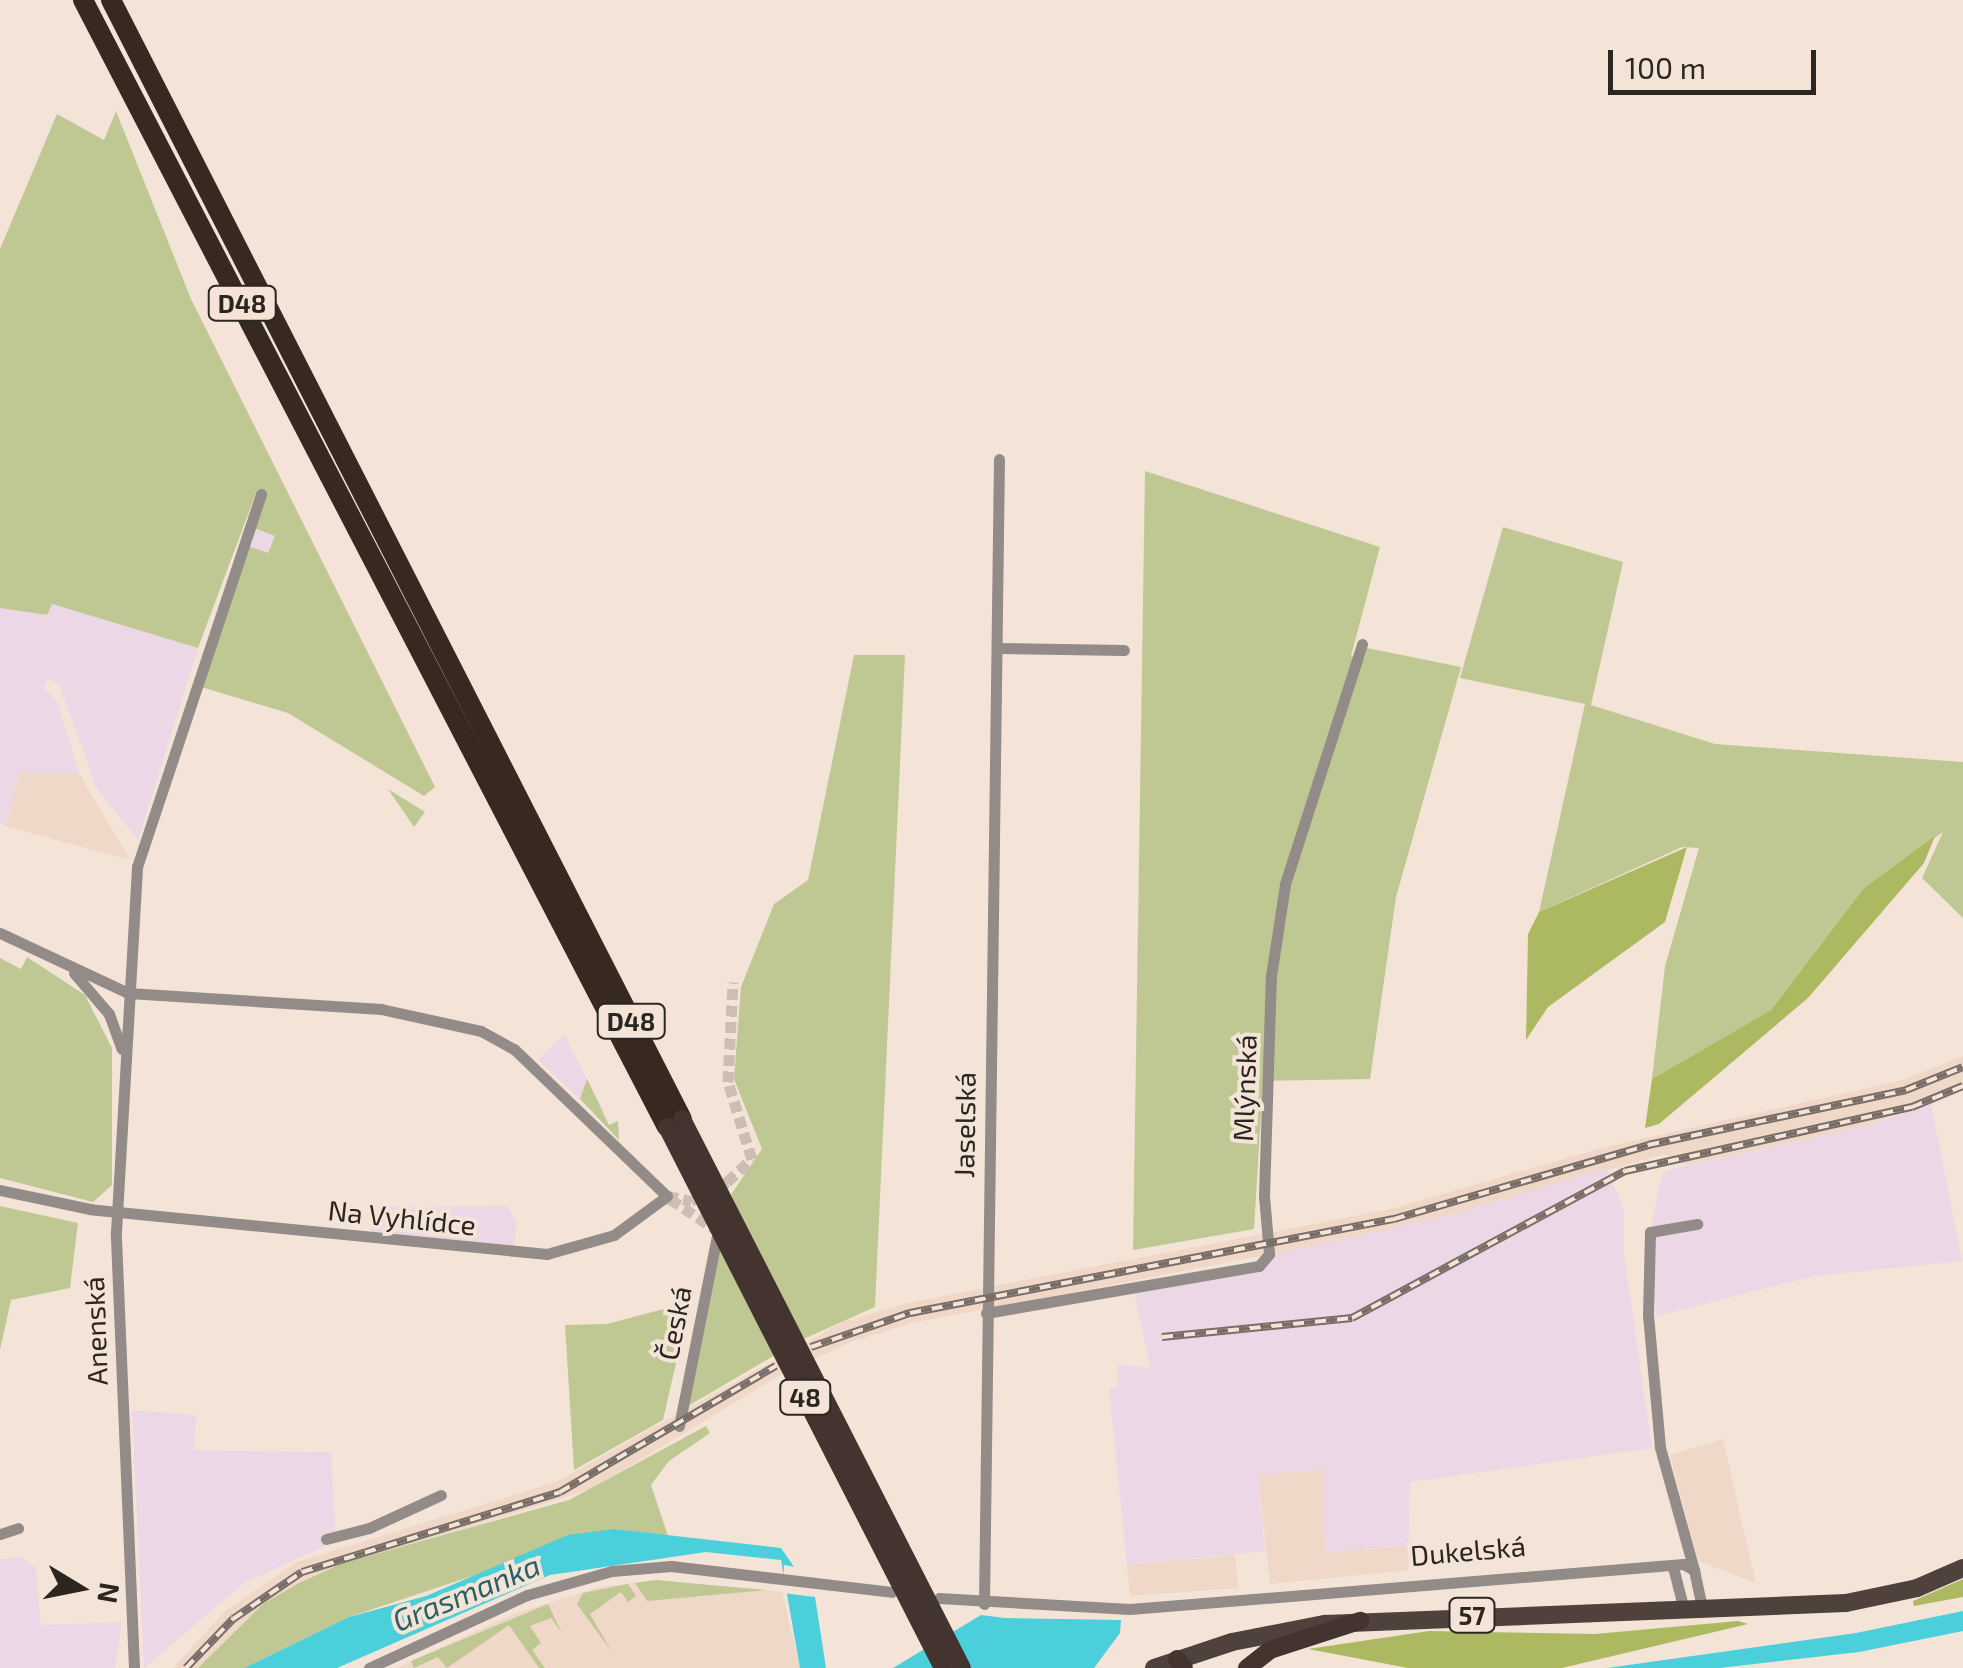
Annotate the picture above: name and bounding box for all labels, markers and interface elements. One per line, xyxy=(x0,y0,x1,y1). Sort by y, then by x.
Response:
scale bar xyxy=(1613,30,1820,92)
text: 100 m xyxy=(1625,49,1706,85)
road number: D48 xyxy=(207,283,277,323)
road number: D48 xyxy=(596,1001,666,1041)
street label: Mlýnská xyxy=(1225,1034,1263,1142)
street label: Jaselská xyxy=(946,1072,982,1178)
street label: Na Vyhlídce xyxy=(326,1192,478,1242)
street label: Anenská xyxy=(76,1276,114,1386)
street label: Česká xyxy=(650,1283,698,1363)
road number: 48 xyxy=(778,1377,832,1417)
street label: Dukelská xyxy=(1409,1528,1527,1572)
north arrow xyxy=(30,1538,130,1638)
water label: Grasmanka xyxy=(387,1546,545,1638)
text: N xyxy=(91,1580,128,1606)
road number: 57 xyxy=(1447,1595,1497,1635)

